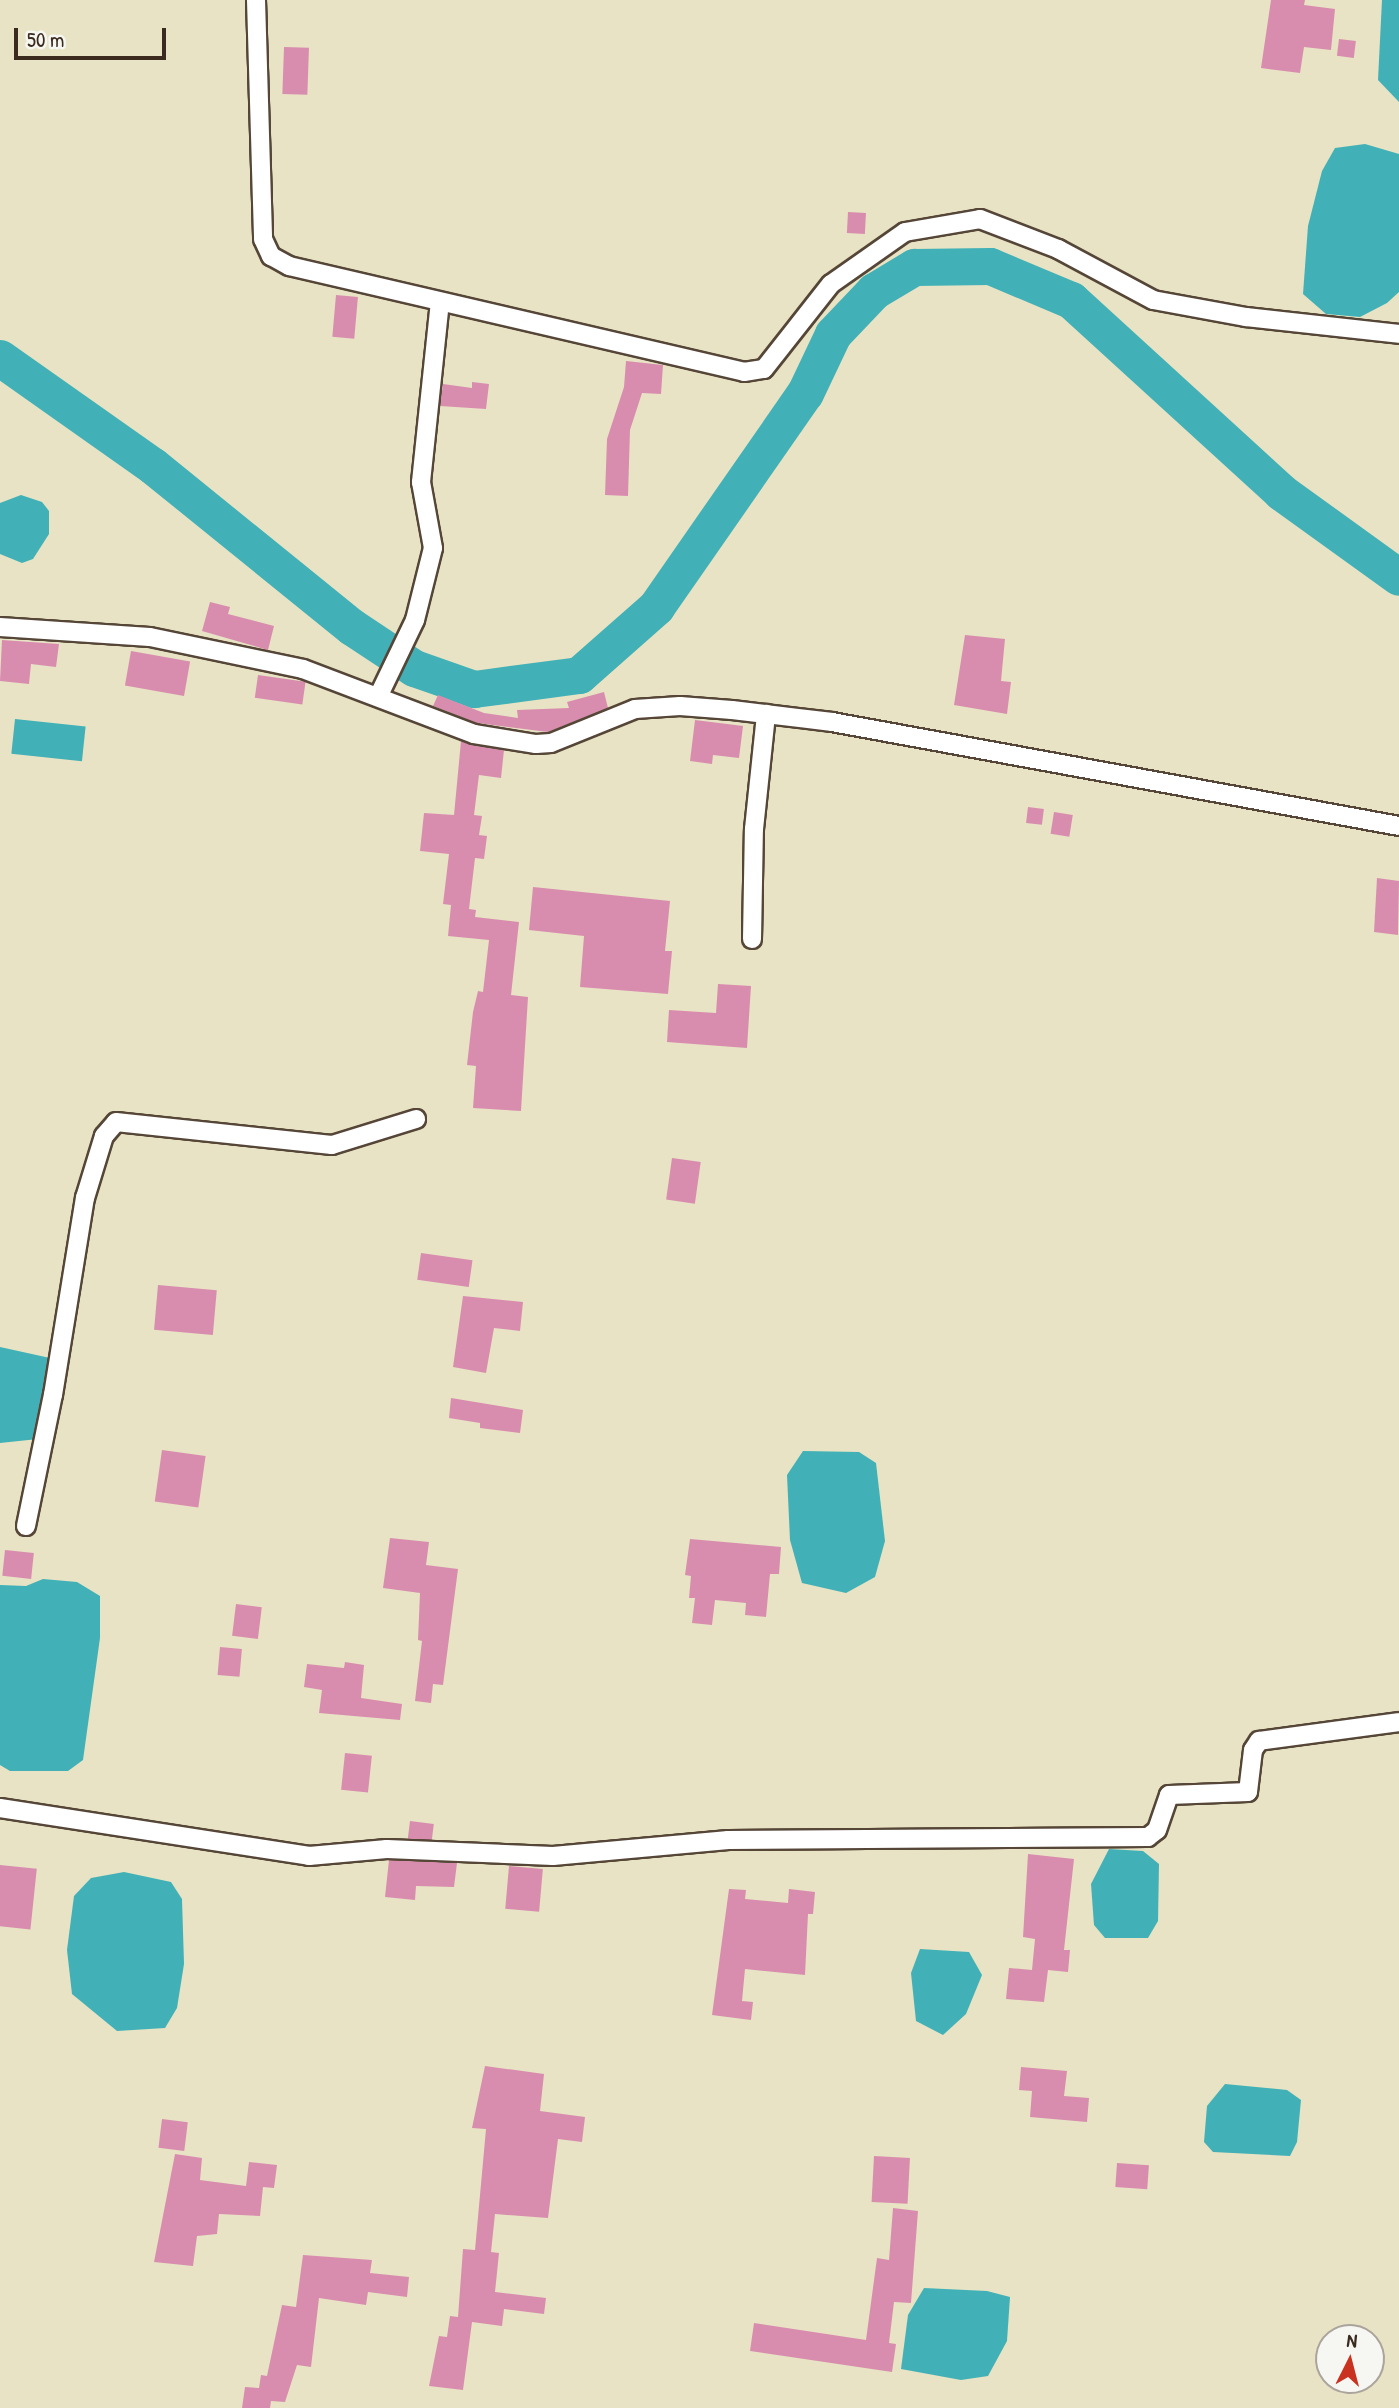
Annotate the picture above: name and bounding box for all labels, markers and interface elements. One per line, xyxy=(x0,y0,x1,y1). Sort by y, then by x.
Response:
scale bar xyxy=(18,14,170,58)
text: 50 m xyxy=(27,25,64,54)
north arrow xyxy=(1315,2324,1385,2394)
text: N xyxy=(1346,2327,1358,2354)

